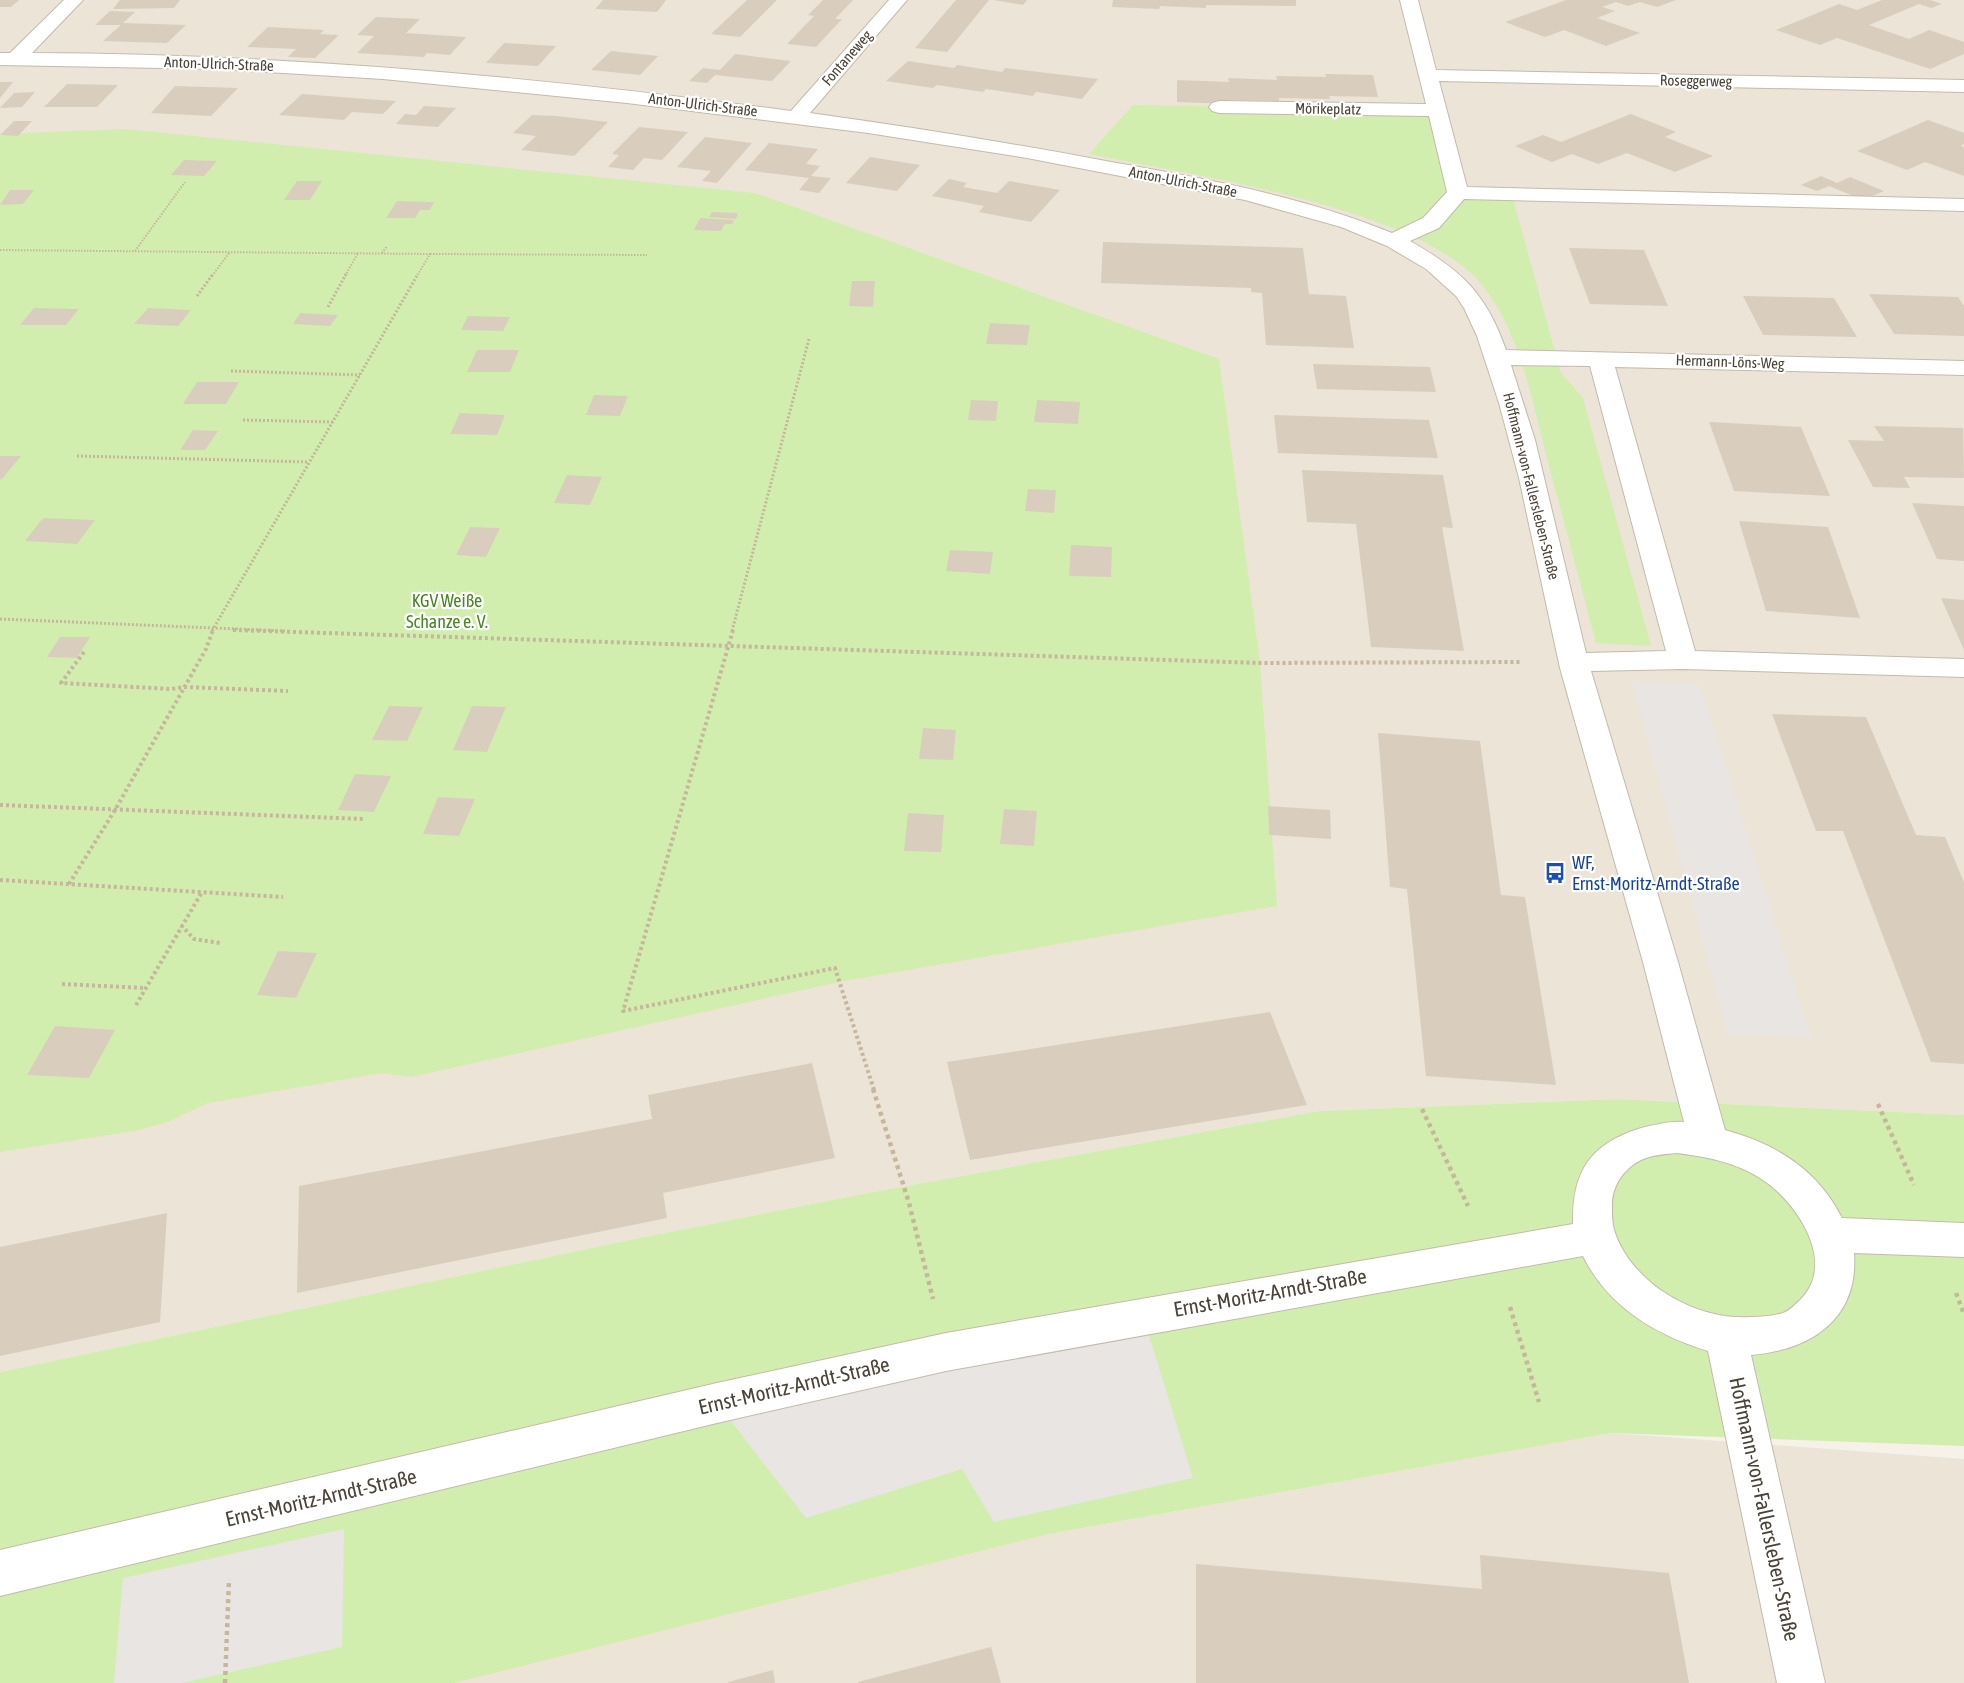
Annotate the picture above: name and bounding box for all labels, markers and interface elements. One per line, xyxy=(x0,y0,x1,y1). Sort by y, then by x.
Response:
street label: Fontaneweg xyxy=(818,26,875,89)
street label: Anton-Ulrich-Straße xyxy=(164,53,274,74)
street label: Roseggerweg xyxy=(1660,71,1733,90)
street label: Anton-Ulrich-Straße xyxy=(648,89,759,120)
street label: Mörikeplatz xyxy=(1295,99,1362,118)
street label: Anton-Ulrich-Straße xyxy=(1128,163,1239,200)
street label: Hermann-Löns-Weg xyxy=(1675,351,1785,372)
street label: Hoffmann-von-Fallersleben-Straße xyxy=(1500,391,1563,581)
park label: KGV Weiße Schanze e. V. xyxy=(406,590,488,632)
place label: WF, Ernst-Moritz-Arndt-Straße xyxy=(1572,852,1740,894)
bus stop icon: WF, Ernst-Moritz-Arndt-Straße xyxy=(1543,861,1567,885)
street label: Ernst-Moritz-Arndt-Straße xyxy=(1171,1263,1368,1321)
street label: Ernst-Moritz-Arndt-Straße xyxy=(696,1351,892,1419)
street label: Hoffmann-von-Fallersleben-Straße xyxy=(1725,1375,1805,1643)
street label: Ernst-Moritz-Arndt-Straße xyxy=(223,1463,419,1531)

